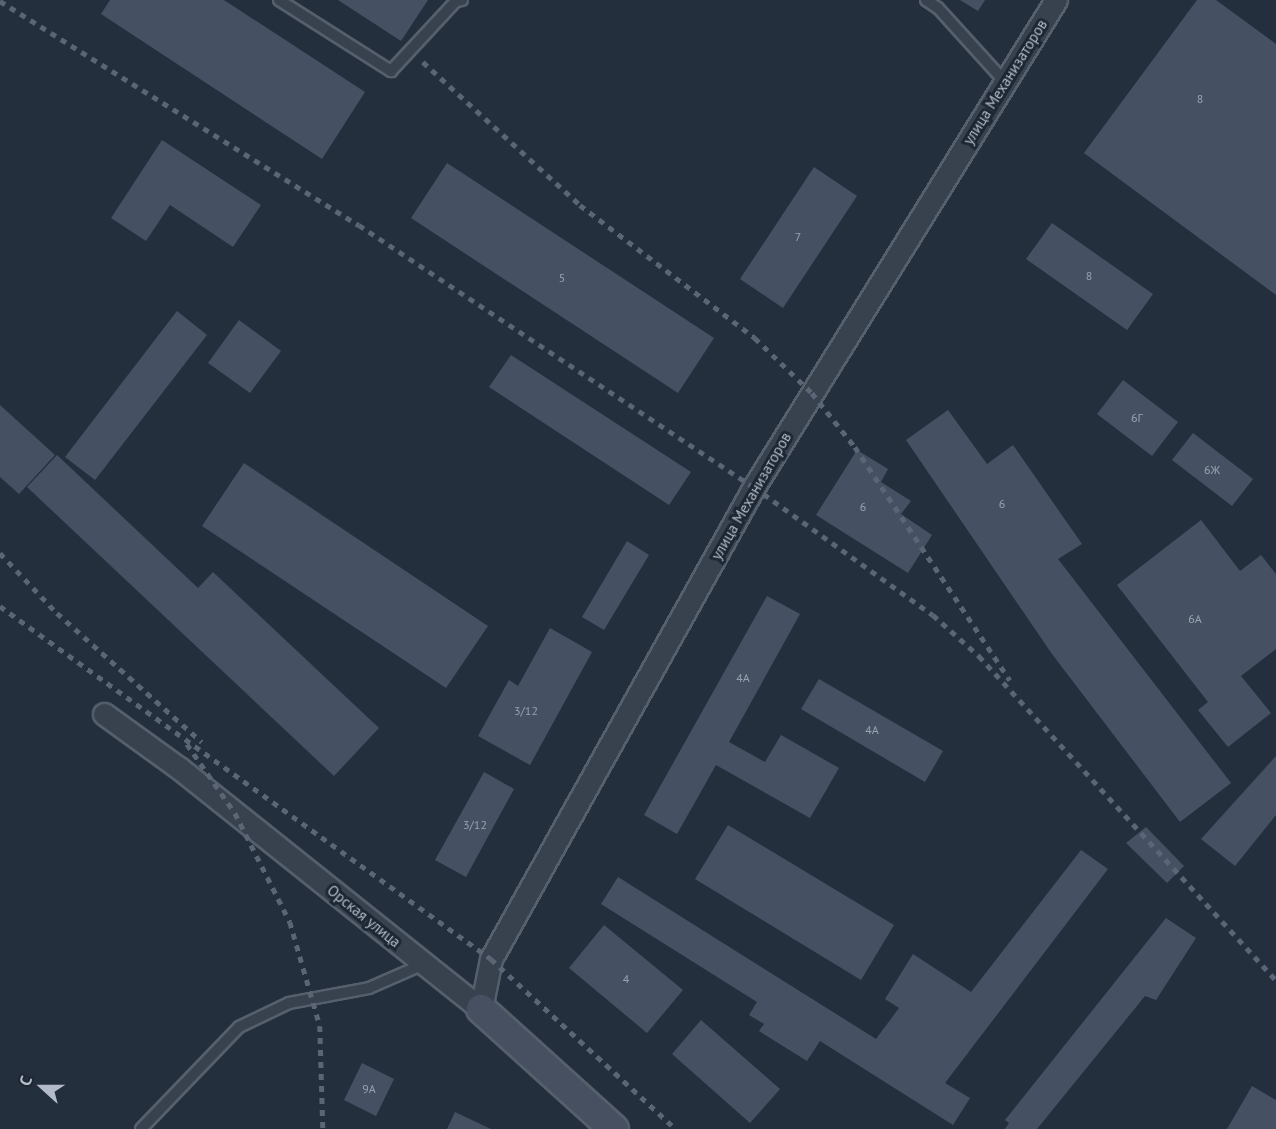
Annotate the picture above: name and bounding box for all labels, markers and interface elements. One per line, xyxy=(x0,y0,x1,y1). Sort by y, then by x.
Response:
street label: улица Механизаторов xyxy=(959,16,1051,148)
house number: 8 xyxy=(1197,92,1203,106)
house number: 7 xyxy=(795,230,801,244)
house number: 8 xyxy=(1086,269,1092,283)
house number: 5 xyxy=(559,271,565,285)
house number: 6Г xyxy=(1131,411,1143,425)
street label: улица Механизаторов xyxy=(707,429,795,563)
house number: 6Ж xyxy=(1204,463,1220,477)
house number: 6 xyxy=(999,497,1005,511)
house number: 6 xyxy=(860,500,866,514)
house number: 6А xyxy=(1188,612,1202,626)
house number: 4А xyxy=(736,671,750,685)
house number: 3/12 xyxy=(514,704,538,718)
house number: 4А xyxy=(865,723,879,737)
house number: 3/12 xyxy=(463,818,487,832)
street label: Орская улица xyxy=(324,881,404,951)
house number: 4 xyxy=(623,972,629,986)
north arrow xyxy=(12,1057,72,1117)
text: С xyxy=(14,1073,36,1088)
house number: 9А xyxy=(362,1082,376,1096)

